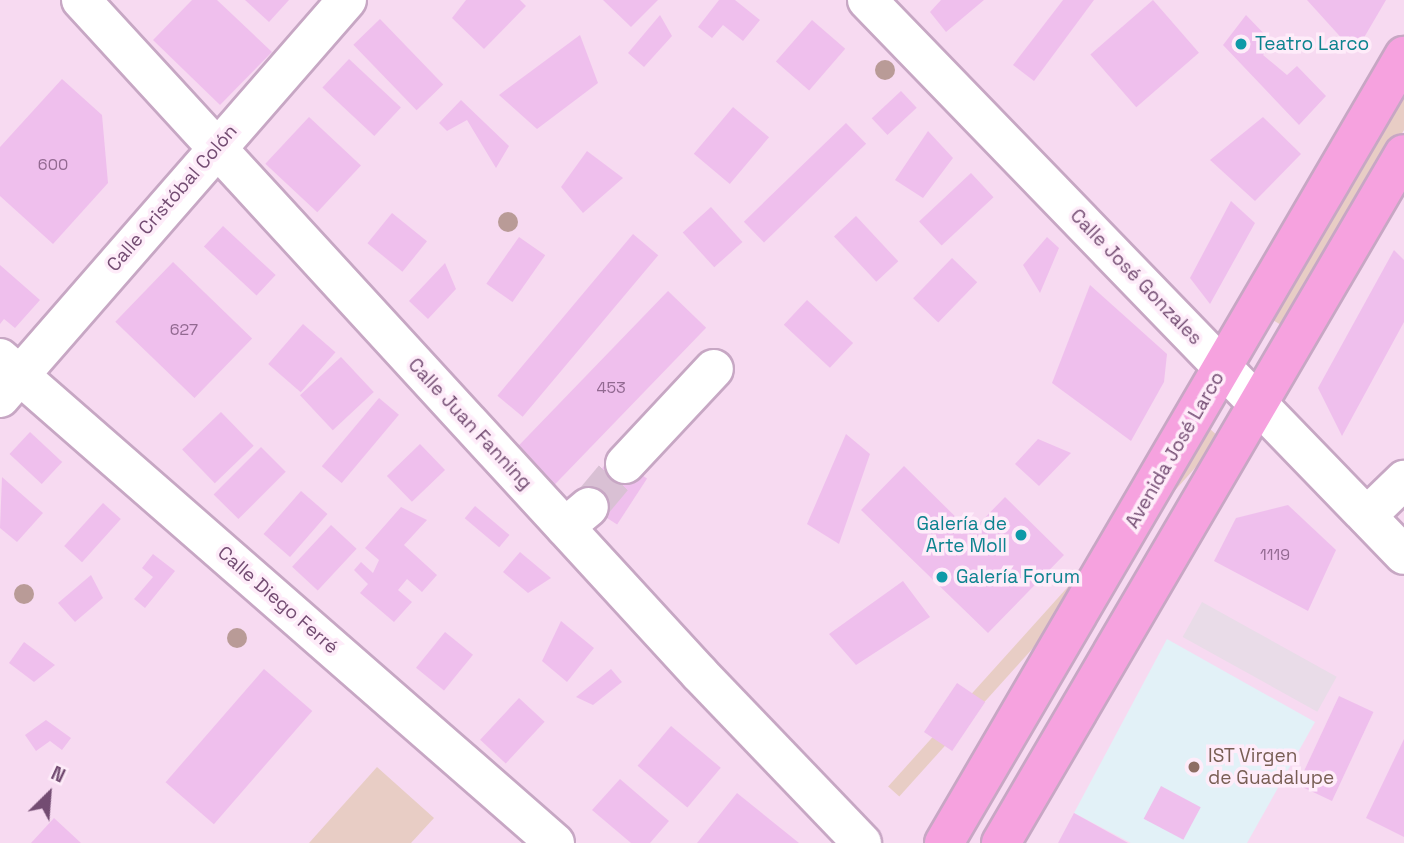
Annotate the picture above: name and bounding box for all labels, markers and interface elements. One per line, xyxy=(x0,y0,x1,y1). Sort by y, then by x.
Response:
place label: Teatro Larco xyxy=(1255,33,1369,55)
marker: Teatro Larco xyxy=(1233,36,1249,52)
street label: Calle Cristóbal Colón xyxy=(102,120,242,276)
house number: 600 xyxy=(38,155,68,175)
street label: Calle José Gonzales xyxy=(1065,204,1207,350)
house number: 627 xyxy=(170,320,198,340)
street label: Calle Juan Fanning xyxy=(403,354,537,494)
street label: Avenida José Larco xyxy=(1121,368,1229,532)
house number: 453 xyxy=(596,378,626,398)
place label: Galería de Arte Moll xyxy=(917,513,1007,557)
marker: Galería de Arte Moll xyxy=(1013,527,1029,543)
street label: Calle Diego Ferré xyxy=(213,541,343,659)
house number: 1119 xyxy=(1260,545,1290,565)
place label: Galería Forum xyxy=(956,566,1080,588)
marker: Galería Forum xyxy=(934,569,950,585)
place label: IST Virgen de Guadalupe xyxy=(1208,745,1334,789)
north arrow xyxy=(14,759,84,829)
marker: IST Virgen de Guadalupe xyxy=(1186,759,1202,775)
text: N xyxy=(47,760,69,789)

